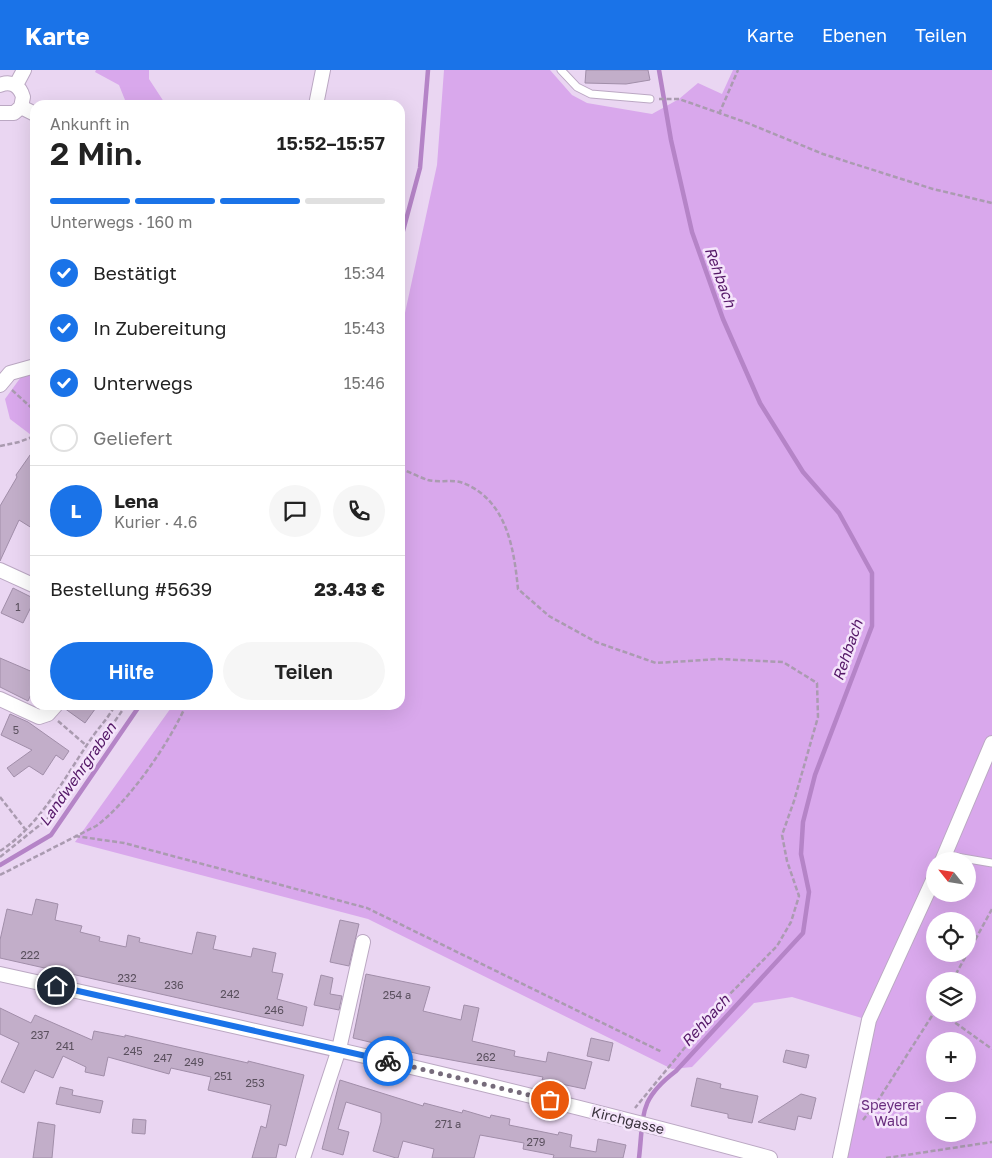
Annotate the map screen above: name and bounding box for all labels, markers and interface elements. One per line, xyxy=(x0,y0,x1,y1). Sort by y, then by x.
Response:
text: Karte xyxy=(25,21,90,50)
text: Karte xyxy=(747,24,794,46)
text: Ebenen xyxy=(822,24,887,46)
text: Teilen xyxy=(915,24,967,46)
text: Ankunft in xyxy=(50,114,130,134)
text: 15:52–15:57 xyxy=(277,131,385,154)
text: 2 Min. xyxy=(50,134,143,172)
text: Unterwegs · 160 m xyxy=(50,212,192,232)
water label: Rehbach xyxy=(702,244,741,310)
icon: check xyxy=(50,259,78,287)
text: Bestätigt xyxy=(93,261,177,284)
text: 15:34 xyxy=(344,263,385,283)
icon: check xyxy=(50,314,78,342)
text: In Zubereitung xyxy=(93,316,226,339)
text: 15:43 xyxy=(344,318,385,338)
icon: check xyxy=(50,369,78,397)
text: Unterwegs xyxy=(93,371,193,394)
text: 15:46 xyxy=(344,373,385,393)
text: Geliefert xyxy=(93,426,173,449)
button: chat xyxy=(269,485,321,537)
button: phone xyxy=(333,485,385,537)
text: Lena xyxy=(114,489,159,512)
text: L xyxy=(71,499,81,522)
text: Kurier · 4.6 xyxy=(114,512,198,532)
text: Bestellung #5639 xyxy=(50,577,212,600)
text: 23.43 € xyxy=(314,577,385,600)
house number: 1 xyxy=(15,600,21,613)
water label: Rehbach xyxy=(828,617,866,683)
button: Hilfe xyxy=(50,642,213,700)
button: Teilen xyxy=(223,642,385,700)
water label: Landwehrgraben xyxy=(35,718,121,830)
house number: 5 xyxy=(13,723,19,736)
north arrow xyxy=(926,852,976,902)
map controls xyxy=(926,852,976,1142)
button: locate xyxy=(926,912,976,962)
house number: 222 xyxy=(20,948,40,961)
pin xyxy=(35,965,77,1007)
house number: 232 xyxy=(117,971,137,984)
icon: home xyxy=(42,972,70,1000)
button: layers xyxy=(926,972,976,1022)
house number: 236 xyxy=(164,978,184,991)
house number: 242 xyxy=(220,987,240,1000)
house number: 254 a xyxy=(383,988,411,1001)
water label: Rehbach xyxy=(677,990,733,1049)
house number: 246 xyxy=(264,1003,284,1016)
house number: 237 xyxy=(31,1028,49,1041)
button: + xyxy=(926,1032,976,1082)
courier xyxy=(363,1036,413,1086)
house number: 241 xyxy=(56,1039,74,1052)
house number: 245 xyxy=(123,1044,143,1057)
icon: bike xyxy=(374,1047,402,1075)
house number: 262 xyxy=(476,1050,496,1063)
house number: 247 xyxy=(154,1051,173,1064)
house number: 249 xyxy=(184,1055,204,1068)
house number: 251 xyxy=(214,1069,232,1082)
house number: 253 xyxy=(245,1076,265,1089)
pin xyxy=(529,1079,571,1121)
icon: bag xyxy=(536,1086,564,1114)
button: − xyxy=(926,1092,976,1142)
park label: Speyerer Wald xyxy=(861,1096,922,1129)
street label: Kirchgasse xyxy=(590,1103,666,1137)
house number: 271 a xyxy=(435,1117,461,1130)
house number: 279 xyxy=(527,1135,545,1148)

